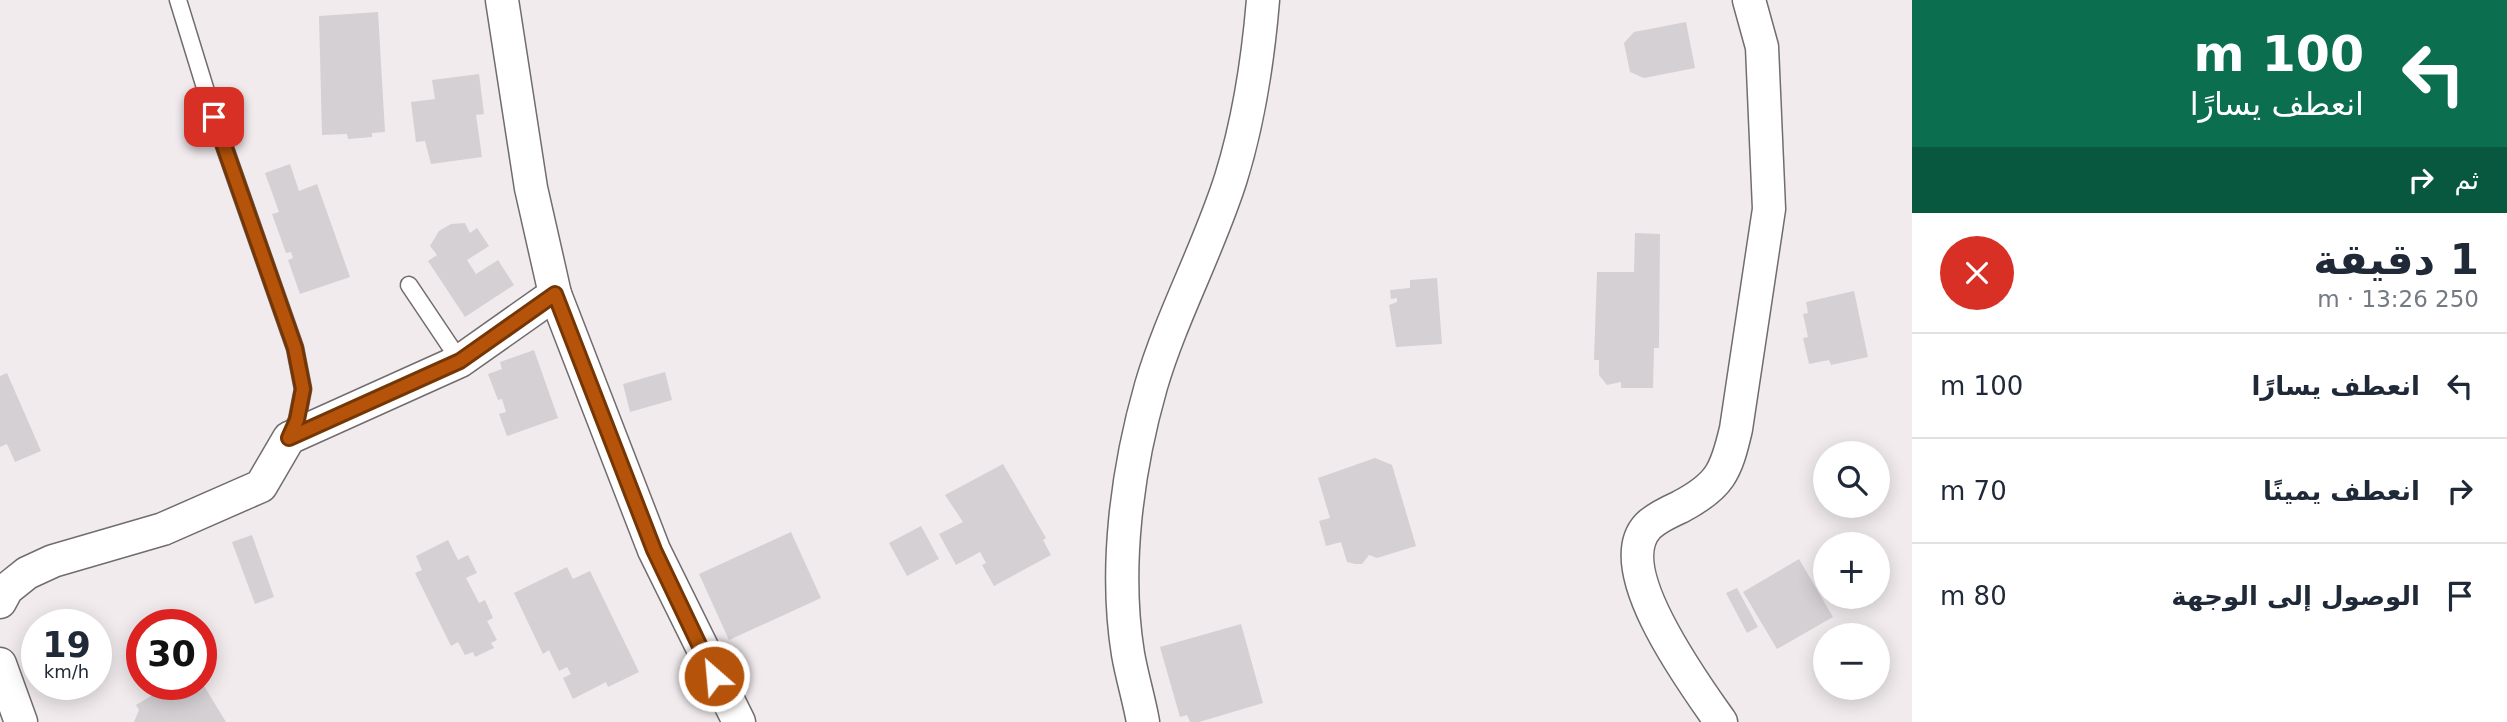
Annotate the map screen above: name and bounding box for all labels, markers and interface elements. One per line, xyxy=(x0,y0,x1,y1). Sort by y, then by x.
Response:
text: 100 m xyxy=(2194,26,2364,83)
icon: left xyxy=(2388,28,2479,119)
text: انعطف يسارًا xyxy=(2190,85,2364,123)
pin xyxy=(184,87,244,147)
icon: arrive xyxy=(195,98,233,136)
icon: right xyxy=(2402,161,2440,199)
text: ثم xyxy=(2454,165,2479,195)
text: 1 دقيقة xyxy=(2313,235,2479,284)
button: close xyxy=(1940,236,2014,310)
text: 250 m · 13:26 xyxy=(2317,286,2479,312)
icon: left xyxy=(2441,367,2479,405)
text: 100 m xyxy=(1940,371,2023,401)
text: انعطف يسارًا xyxy=(2251,371,2420,401)
map controls xyxy=(1813,441,1890,700)
button: search xyxy=(1813,441,1890,518)
icon: right xyxy=(2441,472,2479,510)
text: 70 m xyxy=(1940,476,2007,506)
text: انعطف يمينًا xyxy=(2263,476,2420,506)
button: + xyxy=(1813,532,1890,609)
icon: arrive xyxy=(2441,577,2479,615)
text: 80 m xyxy=(1940,581,2007,611)
text: الوصول إلى الوجهة xyxy=(2171,581,2420,611)
speed limit sign: 30 xyxy=(126,609,217,700)
button: − xyxy=(1813,623,1890,700)
text: 19 xyxy=(42,625,91,665)
position arrow xyxy=(677,639,751,713)
text: km/h xyxy=(44,661,89,682)

